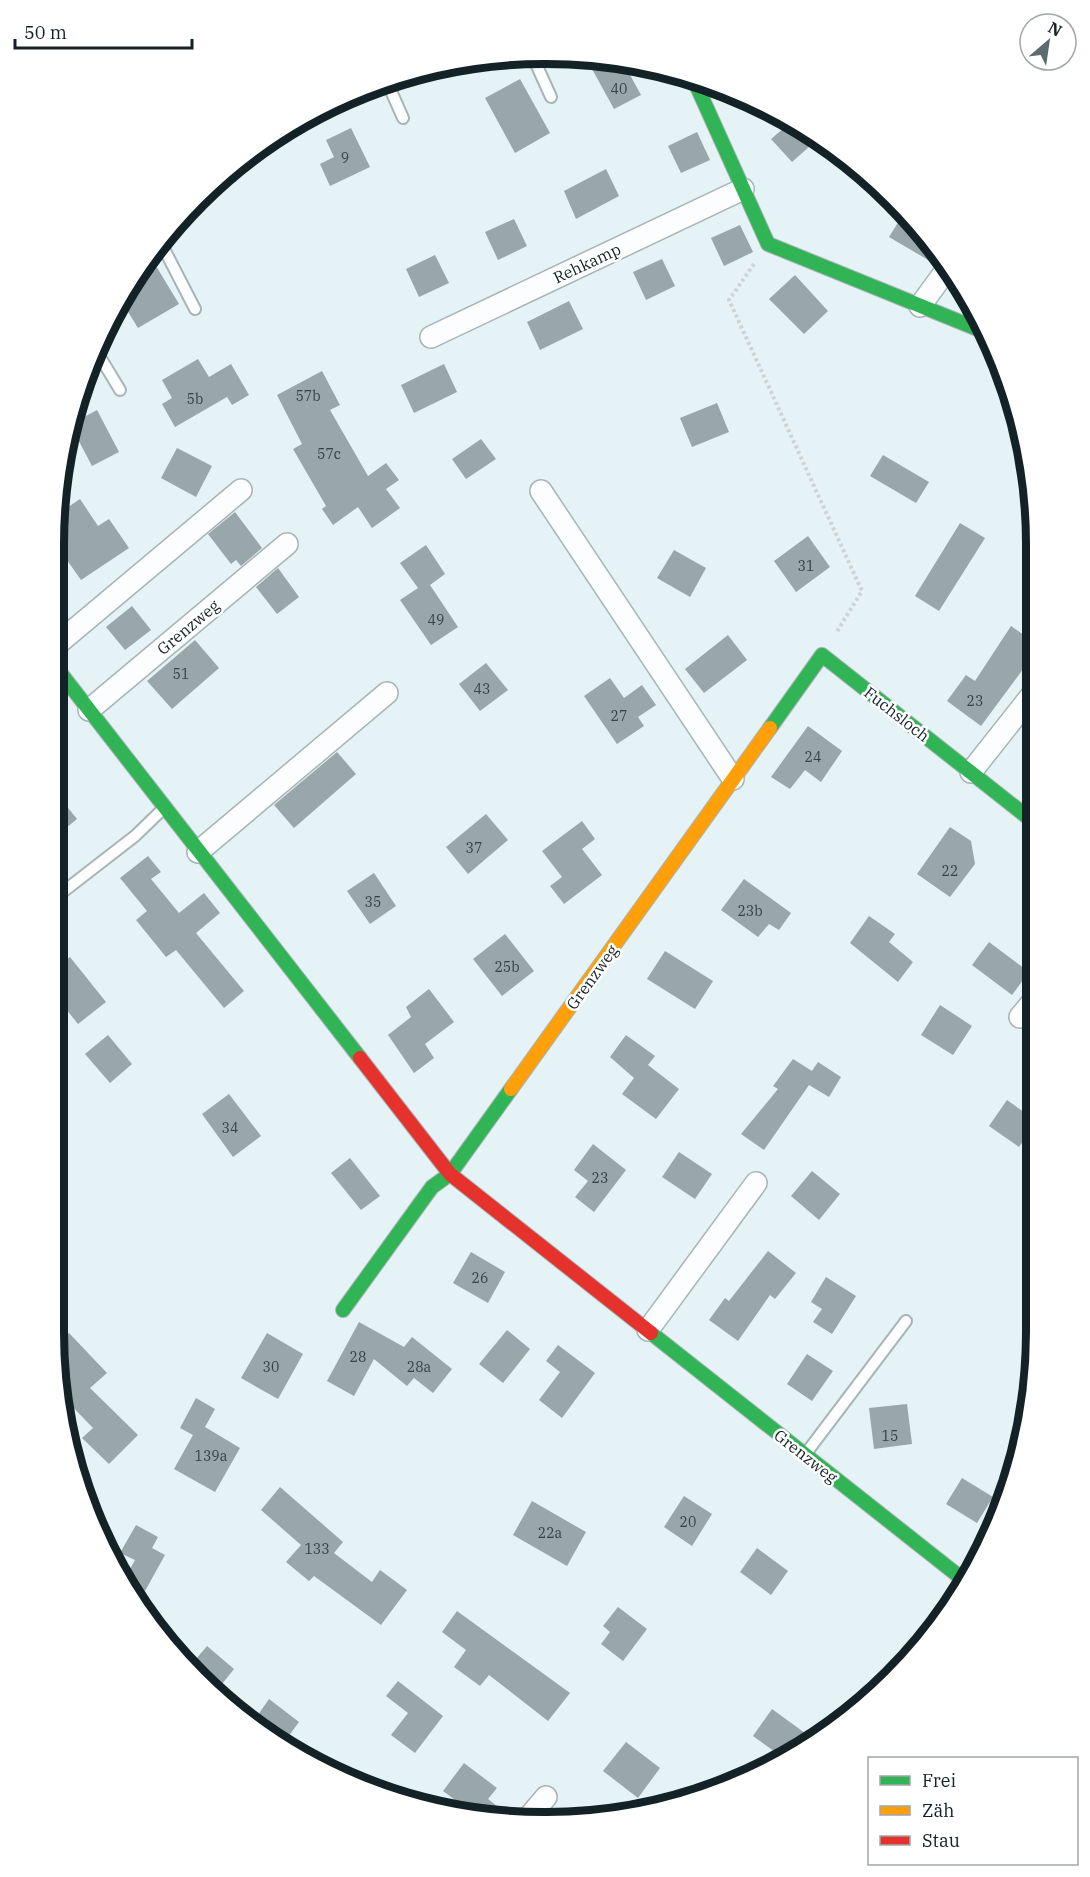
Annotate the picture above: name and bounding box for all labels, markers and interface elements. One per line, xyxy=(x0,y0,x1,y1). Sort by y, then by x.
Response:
scale bar xyxy=(15,12,192,50)
north arrow xyxy=(1018,12,1078,72)
text: N xyxy=(1045,17,1066,41)
text: 50 m xyxy=(24,21,67,44)
house number: 40 xyxy=(611,80,627,98)
house number: 9 xyxy=(341,149,349,167)
street label: Rehkamp xyxy=(550,239,624,287)
house number: 57b xyxy=(295,387,321,405)
house number: 5b xyxy=(187,390,203,408)
house number: 57c xyxy=(317,445,341,463)
house number: 31 xyxy=(798,557,814,575)
street label: Grenzweg xyxy=(153,595,223,659)
house number: 49 xyxy=(428,611,444,629)
house number: 51 xyxy=(173,665,189,683)
house number: 43 xyxy=(474,680,490,698)
street label: Fuchsloch xyxy=(860,682,934,746)
house number: 23 xyxy=(967,692,983,710)
house number: 27 xyxy=(611,707,627,725)
house number: 24 xyxy=(805,748,821,766)
house number: 37 xyxy=(466,839,482,857)
house number: 22 xyxy=(942,862,958,880)
house number: 35 xyxy=(365,893,381,911)
house number: 23b xyxy=(737,902,763,920)
street label: Grenzweg xyxy=(562,940,622,1013)
house number: 25b xyxy=(494,958,520,976)
house number: 34 xyxy=(222,1119,238,1137)
house number: 23 xyxy=(592,1169,608,1187)
house number: 26 xyxy=(472,1269,488,1287)
house number: 28 xyxy=(350,1348,366,1366)
house number: 30 xyxy=(263,1358,279,1376)
house number: 28a xyxy=(407,1358,432,1376)
street label: Grenzweg xyxy=(770,1425,842,1487)
house number: 15 xyxy=(882,1427,898,1445)
house number: 139a xyxy=(195,1447,228,1465)
house number: 20 xyxy=(680,1513,696,1531)
house number: 22a xyxy=(538,1524,563,1542)
house number: 133 xyxy=(304,1540,330,1558)
legend xyxy=(868,1757,1078,1865)
text: Frei xyxy=(922,1769,956,1792)
text: Zäh xyxy=(922,1799,955,1822)
text: Stau xyxy=(922,1829,960,1852)

